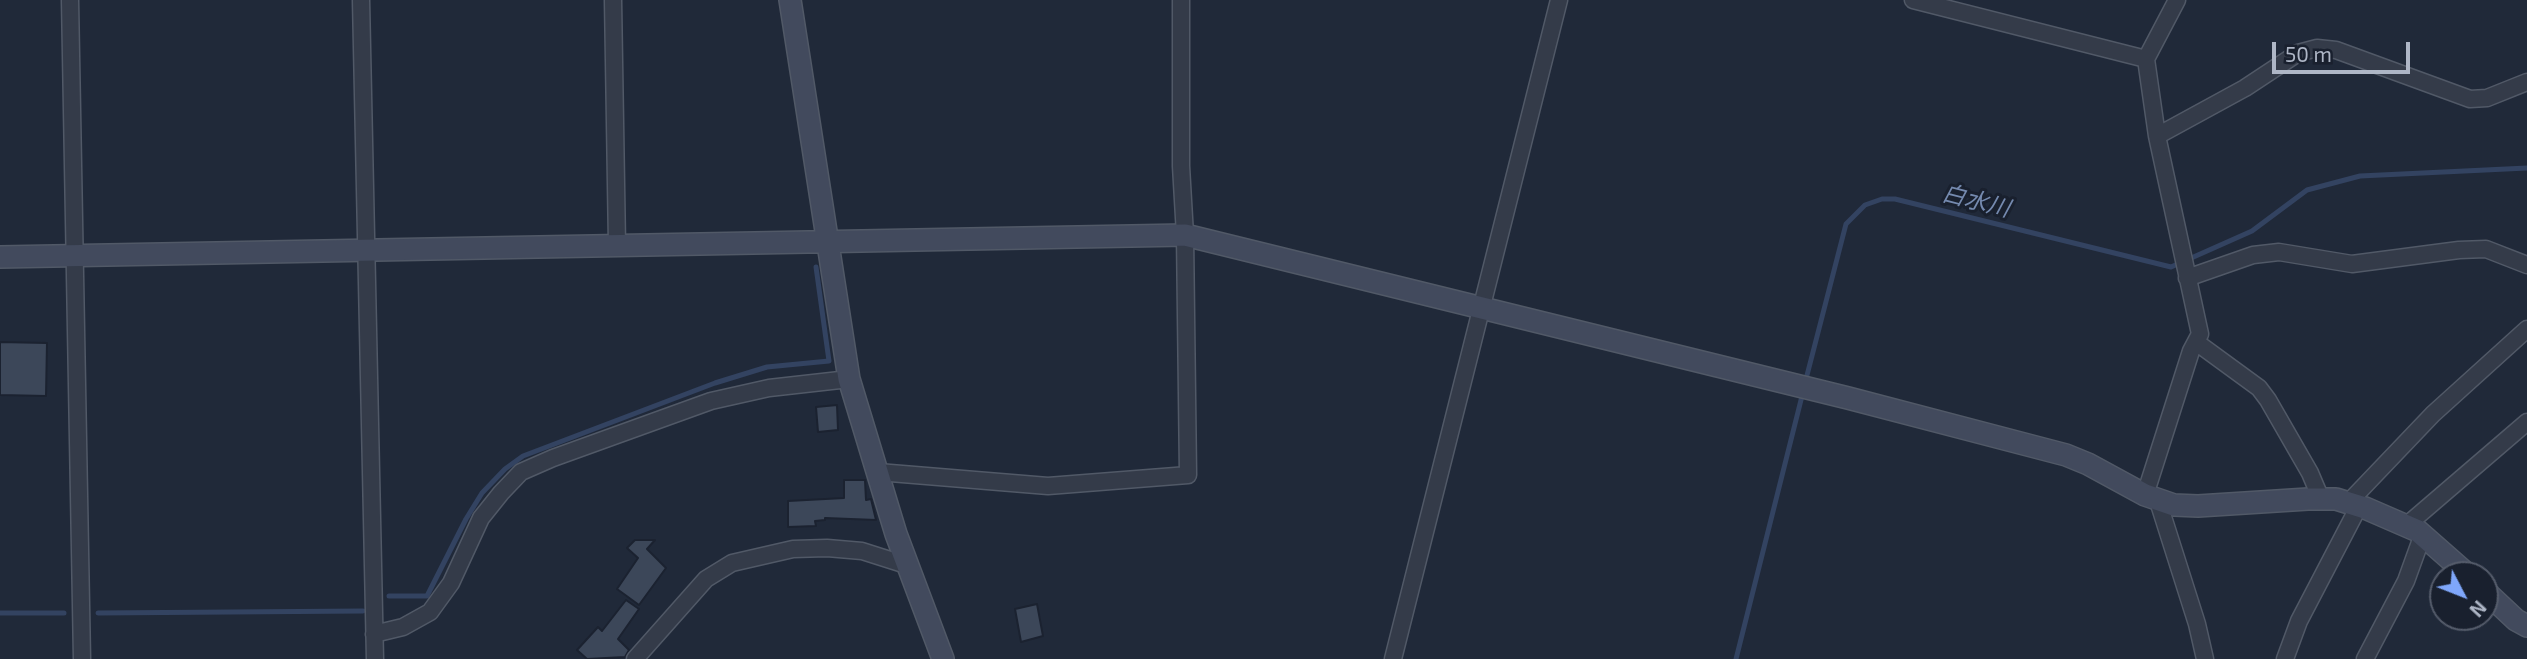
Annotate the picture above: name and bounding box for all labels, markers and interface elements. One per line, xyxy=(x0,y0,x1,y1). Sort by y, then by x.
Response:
scale bar xyxy=(2275,28,2413,72)
text: 50 m xyxy=(2285,41,2332,66)
water label: 白水川 xyxy=(1939,179,2013,223)
north arrow xyxy=(2429,561,2499,631)
text: N xyxy=(2465,596,2492,622)

